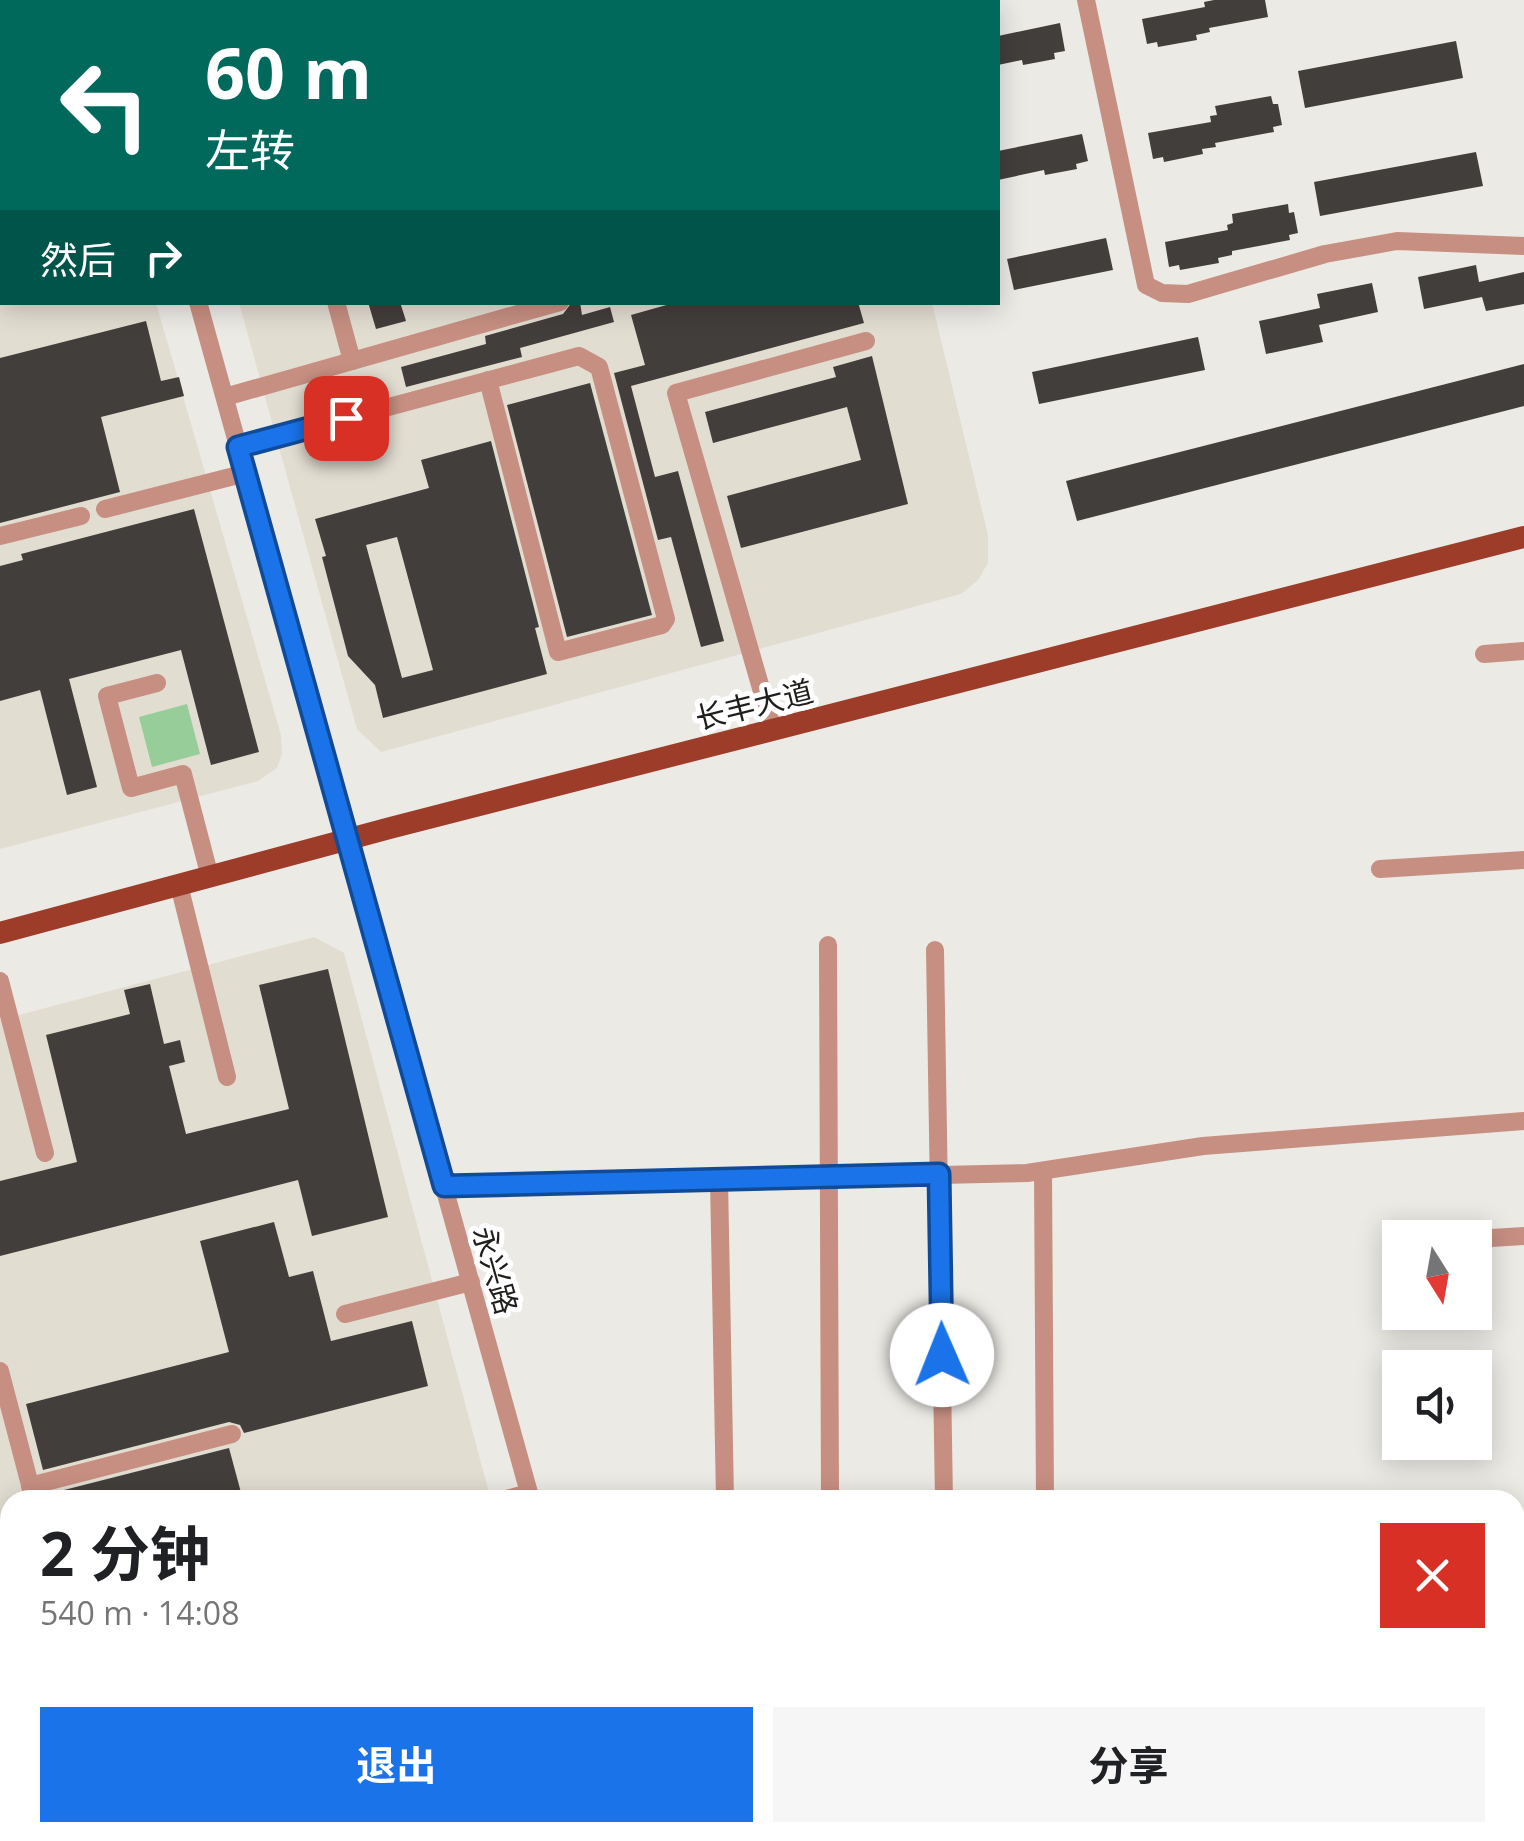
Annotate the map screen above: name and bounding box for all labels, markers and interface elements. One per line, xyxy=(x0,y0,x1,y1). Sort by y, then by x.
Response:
text: 60 m xyxy=(205,24,372,120)
icon: left xyxy=(40,40,170,170)
text: 左转 xyxy=(205,119,295,180)
icon: right xyxy=(136,230,191,285)
text: 然后 xyxy=(40,233,116,285)
pin xyxy=(304,376,389,461)
icon: arrive xyxy=(319,391,374,446)
street label: 长丰大道 xyxy=(691,670,817,738)
north arrow xyxy=(1382,1220,1492,1330)
map controls xyxy=(1382,1220,1492,1460)
street label: 永兴路 xyxy=(464,1221,528,1319)
position arrow xyxy=(890,1303,994,1407)
button: sound xyxy=(1382,1350,1492,1460)
text: 2 分钟 xyxy=(40,1512,210,1594)
button: close xyxy=(1380,1523,1485,1628)
text: 540 m · 14:08 xyxy=(40,1591,239,1634)
button: 退出 xyxy=(40,1707,753,1822)
button: 分享 xyxy=(773,1707,1485,1822)

